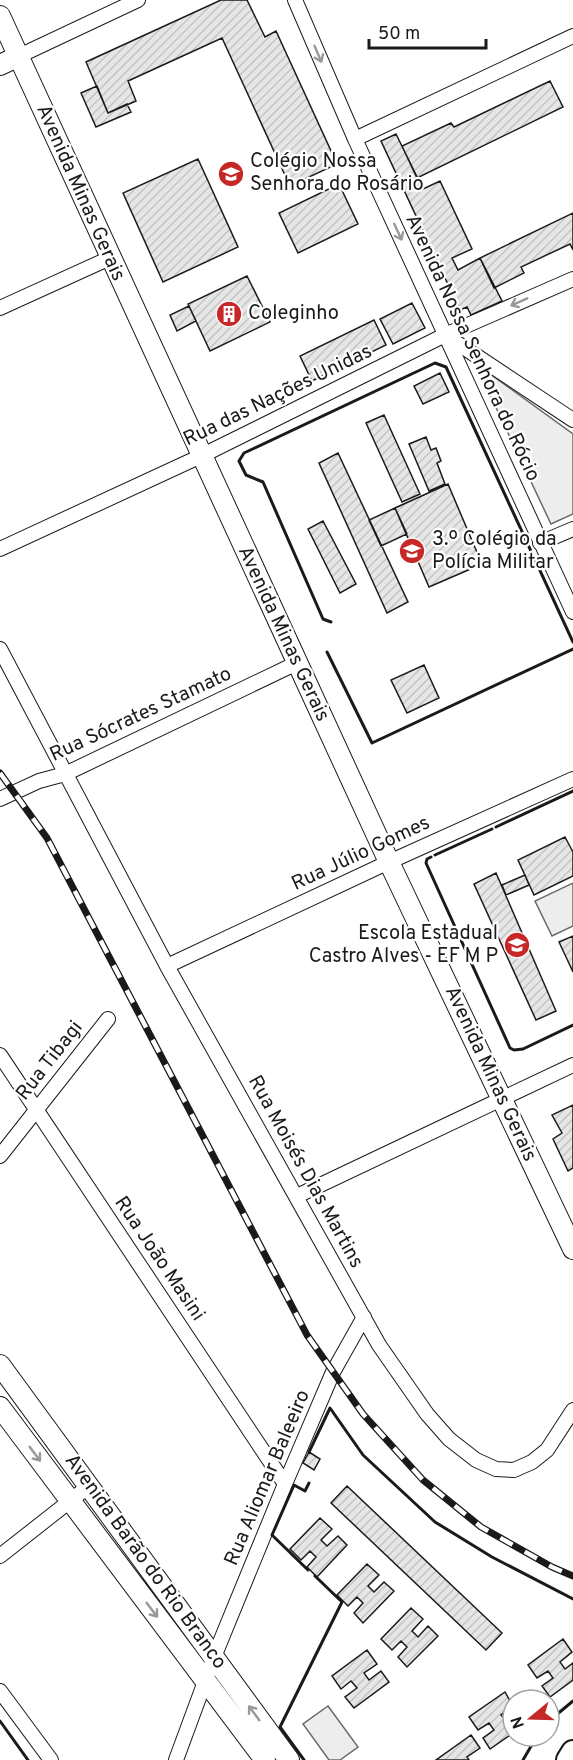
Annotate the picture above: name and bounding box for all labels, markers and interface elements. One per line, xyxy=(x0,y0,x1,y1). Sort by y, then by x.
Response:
scale bar xyxy=(369,12,486,50)
text: 50 m xyxy=(378,23,420,46)
one-way arrow xyxy=(313,44,324,62)
street label: Avenida Minas Gerais xyxy=(29,101,131,285)
place label: Colégio Nossa Senhora do Rosário xyxy=(250,149,424,198)
school or university icon: Colégio Nossa Senhora do Rosário xyxy=(216,159,246,189)
street label: Avenida Nossa Senhora do Rócio xyxy=(399,210,545,486)
one-way arrow xyxy=(393,223,404,241)
one-way arrow xyxy=(511,297,529,309)
building icon: Coleginho xyxy=(214,299,244,329)
place label: Coleginho xyxy=(248,301,339,327)
street label: Rua das Nações Unidas xyxy=(179,339,377,453)
place label: 3.º Colégio da Polícia Militar xyxy=(432,527,557,576)
school or university icon: 3.º Colégio da Polícia Militar xyxy=(397,536,427,566)
street label: Avenida Minas Gerais xyxy=(231,542,335,726)
street label: Rua Sócrates Stamato xyxy=(46,661,236,769)
street label: Rua Júlio Gomes xyxy=(288,811,434,897)
place label: Escola Estadual Castro Alves - EF M P xyxy=(309,921,498,970)
school or university icon: Escola Estadual Castro Alves - EF M P xyxy=(502,930,532,960)
street label: Avenida Minas Gerais xyxy=(438,982,542,1166)
street label: Rua Tibagi xyxy=(11,1016,89,1106)
street label: Rua Moisés Dias Martins xyxy=(241,1071,369,1273)
street label: Rua João Masini xyxy=(108,1192,210,1326)
street label: Rua Aliomar Baleeiro xyxy=(219,1386,317,1570)
one-way arrow xyxy=(29,1445,41,1461)
street label: Avenida Barão do Rio Branco xyxy=(58,1449,232,1675)
one-way arrow xyxy=(145,1601,158,1617)
north arrow xyxy=(501,1688,561,1748)
one-way arrow xyxy=(248,1705,261,1721)
text: N xyxy=(507,1714,530,1731)

